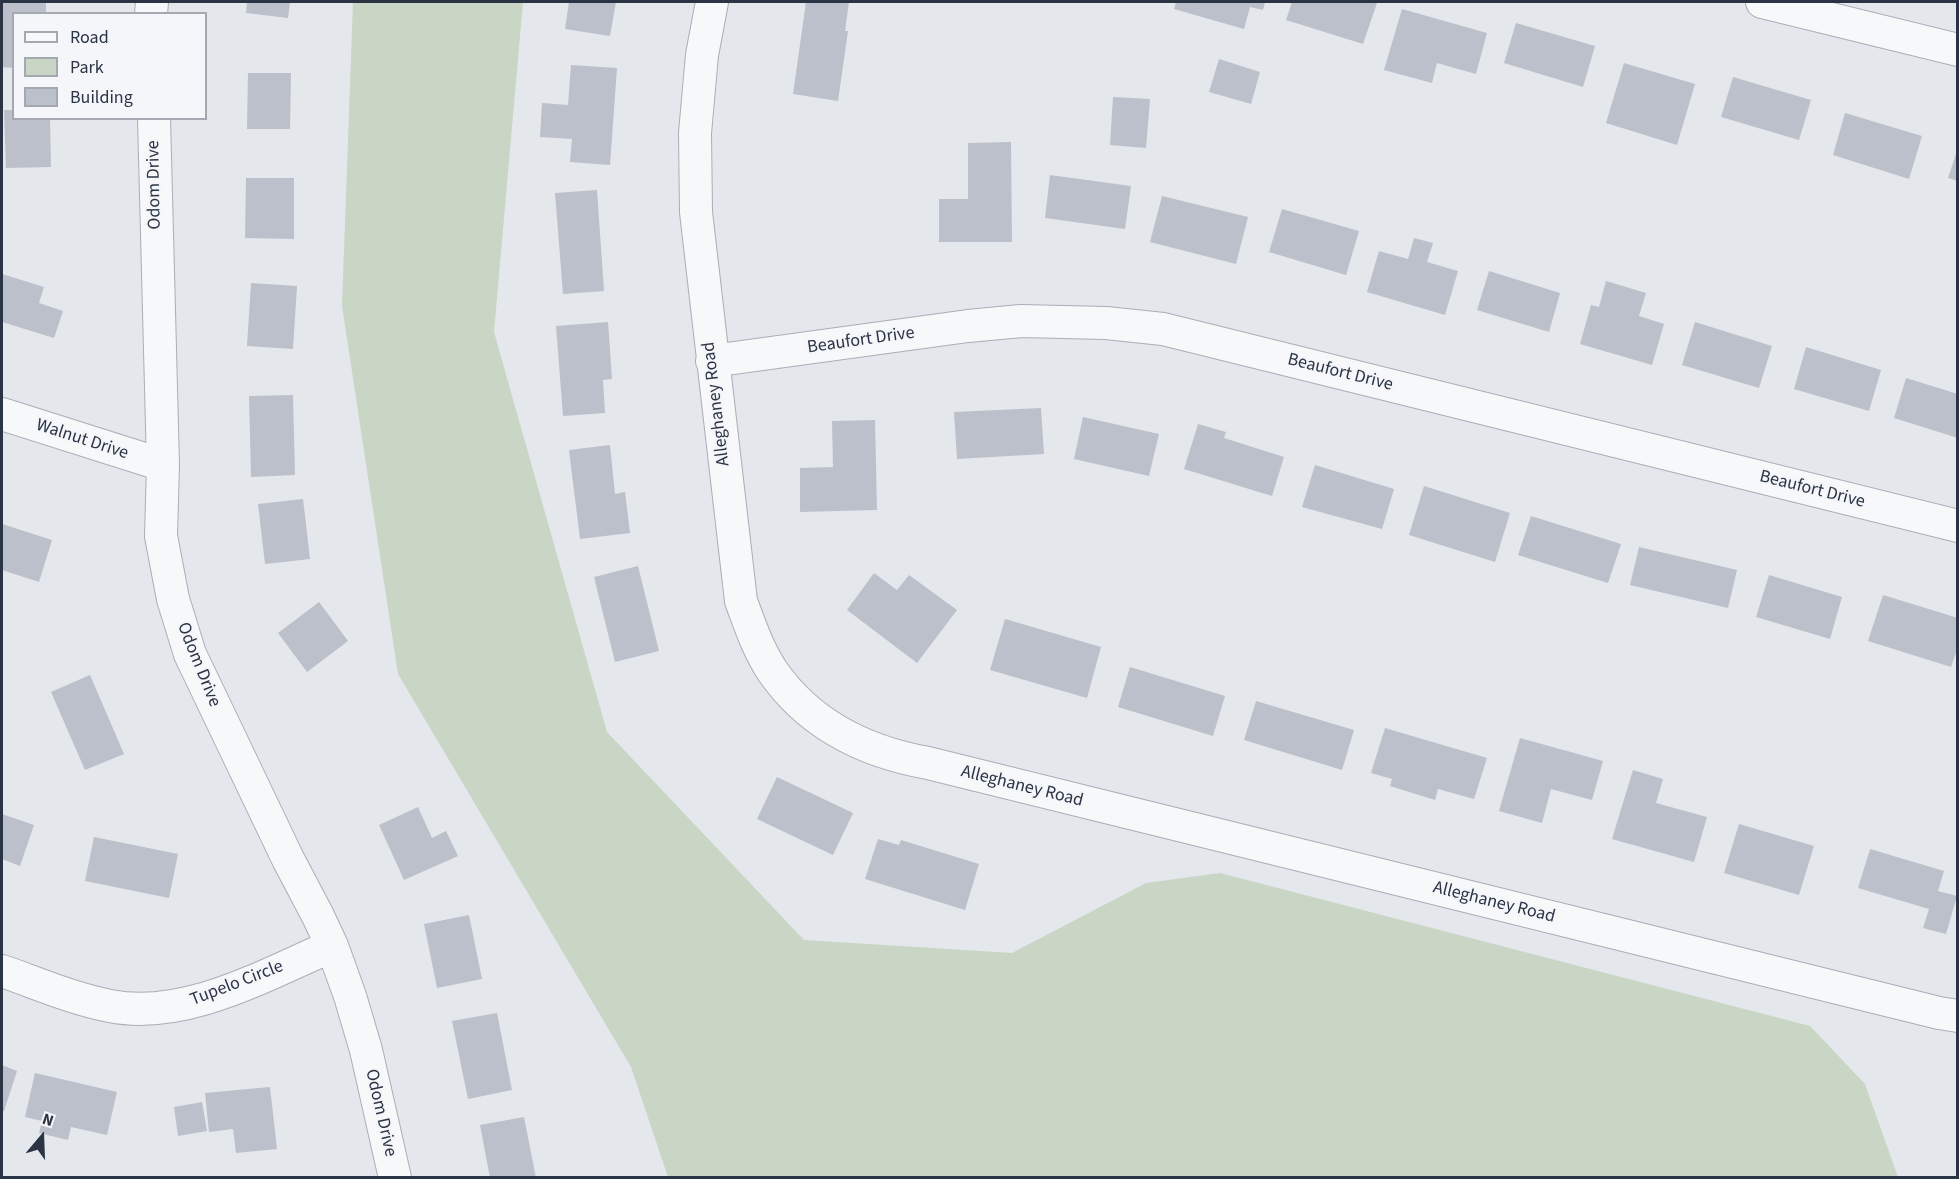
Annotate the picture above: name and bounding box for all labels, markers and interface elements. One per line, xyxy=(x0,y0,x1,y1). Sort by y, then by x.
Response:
legend xyxy=(12,12,207,120)
text: Road xyxy=(70,25,109,50)
text: Park xyxy=(70,55,104,80)
text: Building xyxy=(70,85,133,110)
street label: Odom Drive xyxy=(143,140,167,230)
street label: Beaufort Drive xyxy=(806,323,916,359)
street label: Alleghaney Road xyxy=(699,341,735,467)
street label: Beaufort Drive xyxy=(1285,349,1395,397)
street label: Walnut Drive xyxy=(33,415,131,465)
street label: Beaufort Drive xyxy=(1757,466,1867,514)
street label: Odom Drive xyxy=(171,620,225,710)
street label: Alleghaney Road xyxy=(959,761,1085,813)
street label: Alleghaney Road xyxy=(1431,877,1557,929)
street label: Tupelo Circle xyxy=(187,956,287,1012)
street label: Odom Drive xyxy=(359,1067,401,1159)
north arrow xyxy=(12,1107,72,1167)
text: N xyxy=(39,1108,56,1132)

